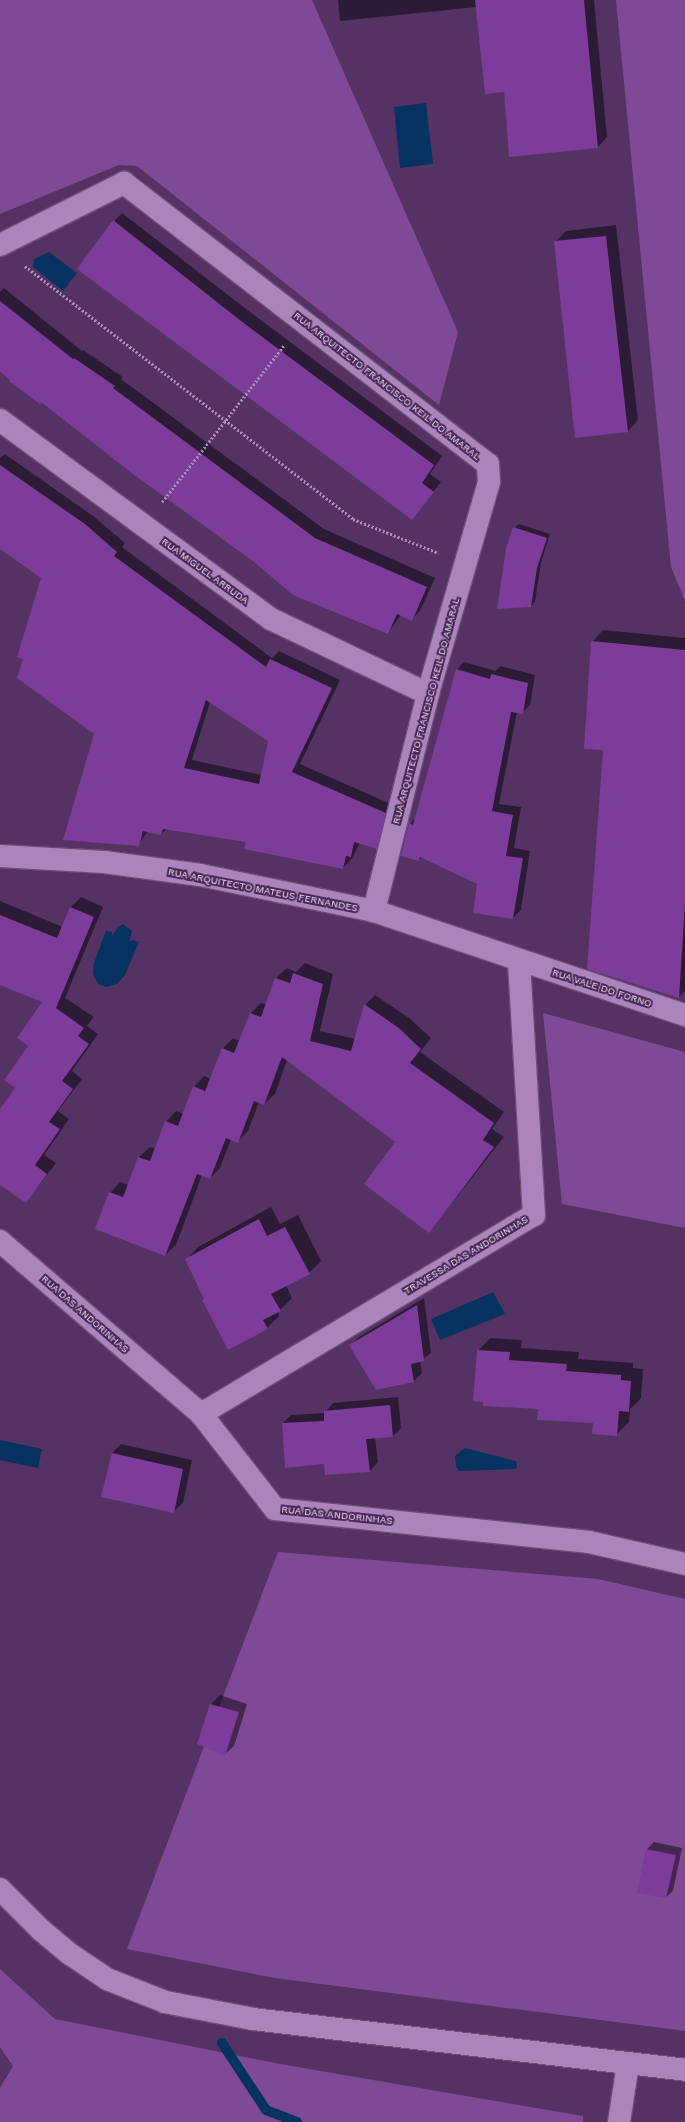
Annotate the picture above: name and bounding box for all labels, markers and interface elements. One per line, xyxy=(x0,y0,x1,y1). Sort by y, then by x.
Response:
street label: RUA ARQUITECTO FRANCISCO KEIL DO AMARAL xyxy=(291,309,483,463)
street label: RUA MIGUEL ARRUDA xyxy=(159,535,251,607)
street label: RUA ARQUITECTO FRANCISCO KEIL DO AMARAL xyxy=(390,596,462,826)
street label: RUA ARQUITECTO MATEUS FERNANDES xyxy=(167,866,359,914)
street label: RUA VALE DO FORNO xyxy=(550,966,654,1010)
street label: TRAVESSA DAS ANDORINHAS xyxy=(401,1213,531,1297)
street label: RUA DAS ANDORINHAS xyxy=(39,1273,131,1355)
street label: RUA DAS ANDORINHAS xyxy=(280,1503,394,1527)

